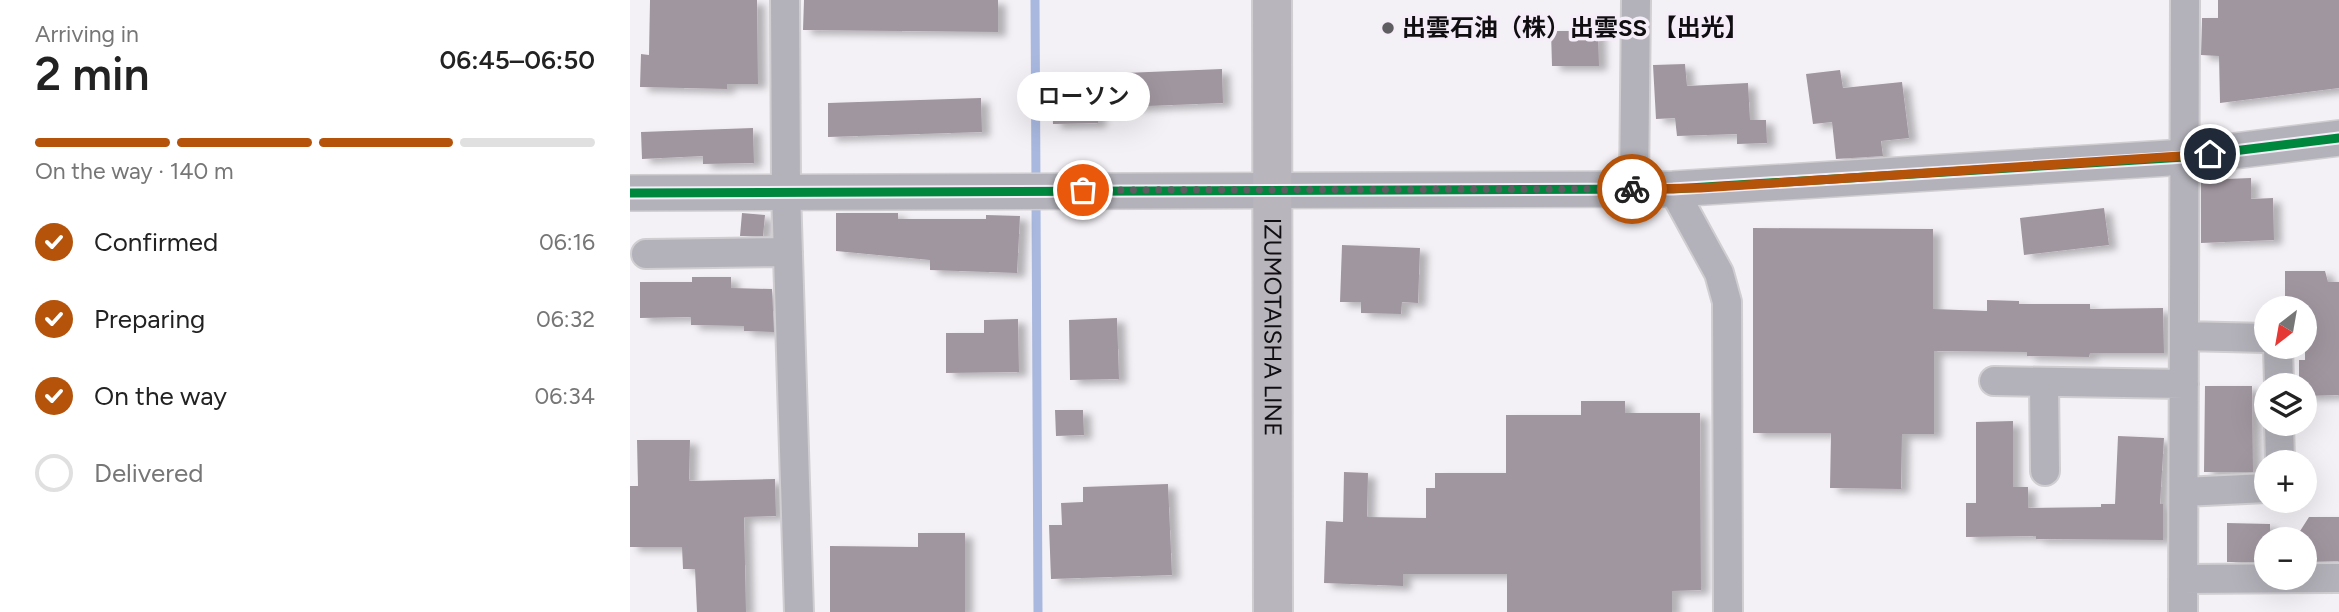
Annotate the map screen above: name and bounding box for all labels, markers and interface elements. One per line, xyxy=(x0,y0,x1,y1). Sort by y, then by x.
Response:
place label: 出雲石油（株）出雲SS 【出光】 xyxy=(1402,13,1749,42)
text: Arriving in xyxy=(35,20,139,48)
marker: 出雲石油（株）出雲SS 【出光】 xyxy=(1380,20,1396,36)
text: 06:45–06:50 xyxy=(439,44,595,76)
text: 2 min xyxy=(35,46,150,102)
callout: ローソン xyxy=(1016,71,1150,120)
text: ローソン xyxy=(1038,82,1130,110)
pin xyxy=(2180,124,2240,184)
icon: home xyxy=(2191,135,2229,173)
courier xyxy=(1597,154,1667,224)
text: On the way · 140 m xyxy=(35,157,234,185)
pin xyxy=(1053,160,1113,220)
icon: bike xyxy=(1613,170,1651,208)
icon: bag xyxy=(1064,171,1102,209)
street label: IZUMOTAISHA LINE xyxy=(1258,218,1288,436)
icon: check xyxy=(35,223,73,261)
text: Confirmed xyxy=(94,226,218,258)
text: 06:16 xyxy=(539,228,595,256)
north arrow xyxy=(2254,296,2317,359)
map controls xyxy=(2254,296,2317,590)
icon: check xyxy=(35,300,73,338)
text: Preparing xyxy=(94,303,205,335)
text: 06:32 xyxy=(536,305,595,333)
button: layers xyxy=(2254,373,2317,436)
icon: check xyxy=(35,377,73,415)
text: On the way xyxy=(94,380,227,412)
text: 06:34 xyxy=(535,382,595,410)
button: + xyxy=(2254,450,2317,513)
text: Delivered xyxy=(94,457,203,489)
button: − xyxy=(2254,527,2317,590)

